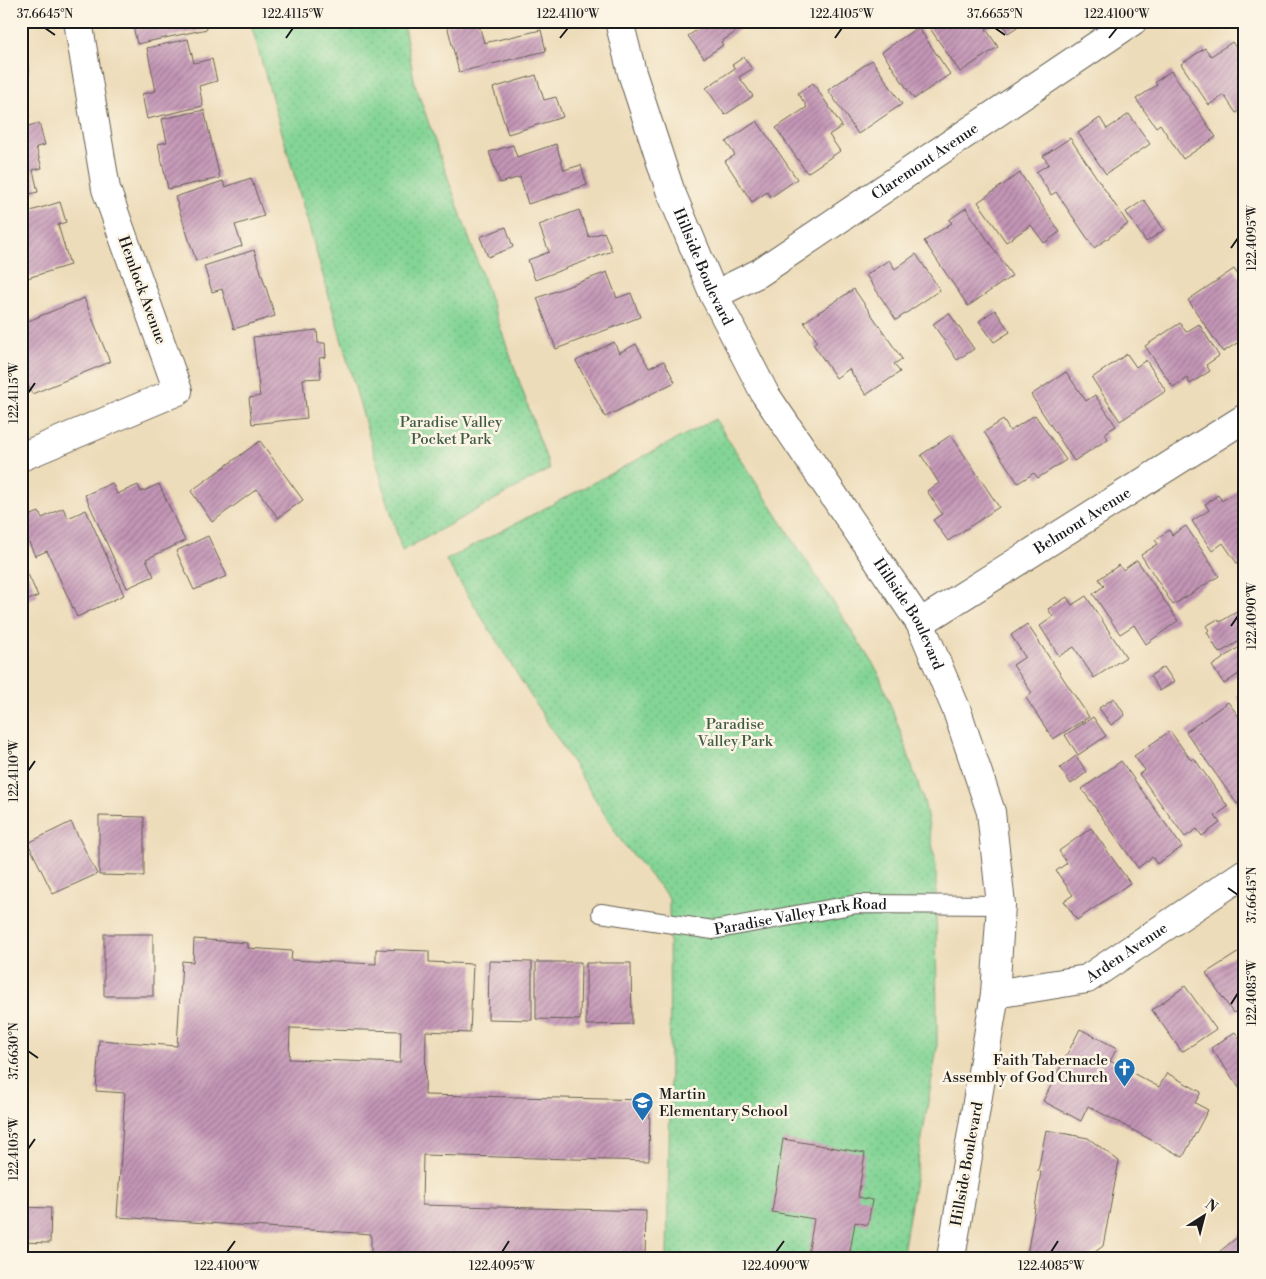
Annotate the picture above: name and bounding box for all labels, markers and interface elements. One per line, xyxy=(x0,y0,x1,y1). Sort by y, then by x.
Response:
text: 37.6645°N xyxy=(17,7,73,22)
text: 122.4115°W xyxy=(262,7,325,22)
text: 122.4110°W xyxy=(537,7,600,22)
text: 122.4105°W xyxy=(810,7,875,22)
text: 37.6655°N xyxy=(967,7,1023,22)
text: 122.4100°W xyxy=(1085,7,1151,22)
street label: Claremont Avenue xyxy=(868,119,982,204)
text: 122.4095°W xyxy=(1245,204,1260,271)
street label: Hillside Boulevard xyxy=(669,205,738,329)
street label: Hemlock Avenue xyxy=(114,233,170,347)
text: 122.4115°W xyxy=(7,361,22,424)
park label: Paradise Valley Pocket Park xyxy=(400,413,503,449)
street label: Belmont Avenue xyxy=(1030,483,1134,559)
street label: Hillside Boulevard xyxy=(869,554,948,673)
text: 122.4090°W xyxy=(1245,581,1260,650)
park label: Paradise Valley Park xyxy=(696,715,774,751)
text: 122.4110°W xyxy=(7,739,22,802)
text: 37.6645°N xyxy=(1245,867,1260,923)
street label: Paradise Valley Park Road xyxy=(713,894,887,939)
street label: Arden Avenue xyxy=(1081,918,1171,987)
text: 122.4085°W xyxy=(1245,959,1260,1026)
text: 37.6630°N xyxy=(7,1022,22,1080)
place label: Faith Tabernacle Assembly of God Church xyxy=(941,1051,1108,1087)
church icon: Faith Tabernacle Assembly of God Church xyxy=(1112,1057,1136,1088)
place label: Martin Elementary School xyxy=(659,1085,788,1121)
school or university icon: Martin Elementary School xyxy=(631,1091,655,1122)
street label: Hillside Boulevard xyxy=(947,1100,987,1228)
text: 122.4105°W xyxy=(7,1116,22,1181)
north arrow xyxy=(1178,1192,1228,1242)
text: N xyxy=(1201,1196,1221,1217)
text: 122.4100°W xyxy=(195,1259,261,1274)
text: 122.4095°W xyxy=(469,1259,536,1274)
text: 122.4090°W xyxy=(742,1259,811,1274)
text: 122.4085°W xyxy=(1018,1259,1085,1274)

